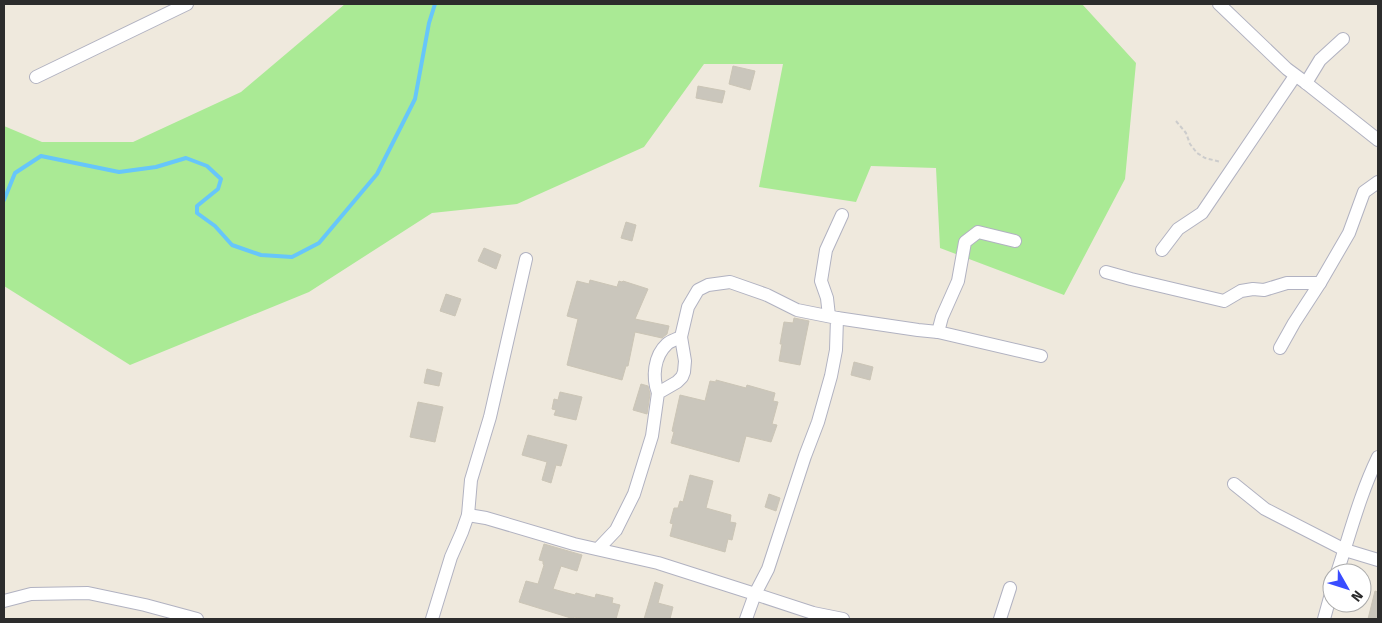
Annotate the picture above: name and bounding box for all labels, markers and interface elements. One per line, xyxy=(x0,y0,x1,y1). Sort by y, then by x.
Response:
north arrow xyxy=(1322,563,1372,613)
text: N xyxy=(1347,587,1366,605)

